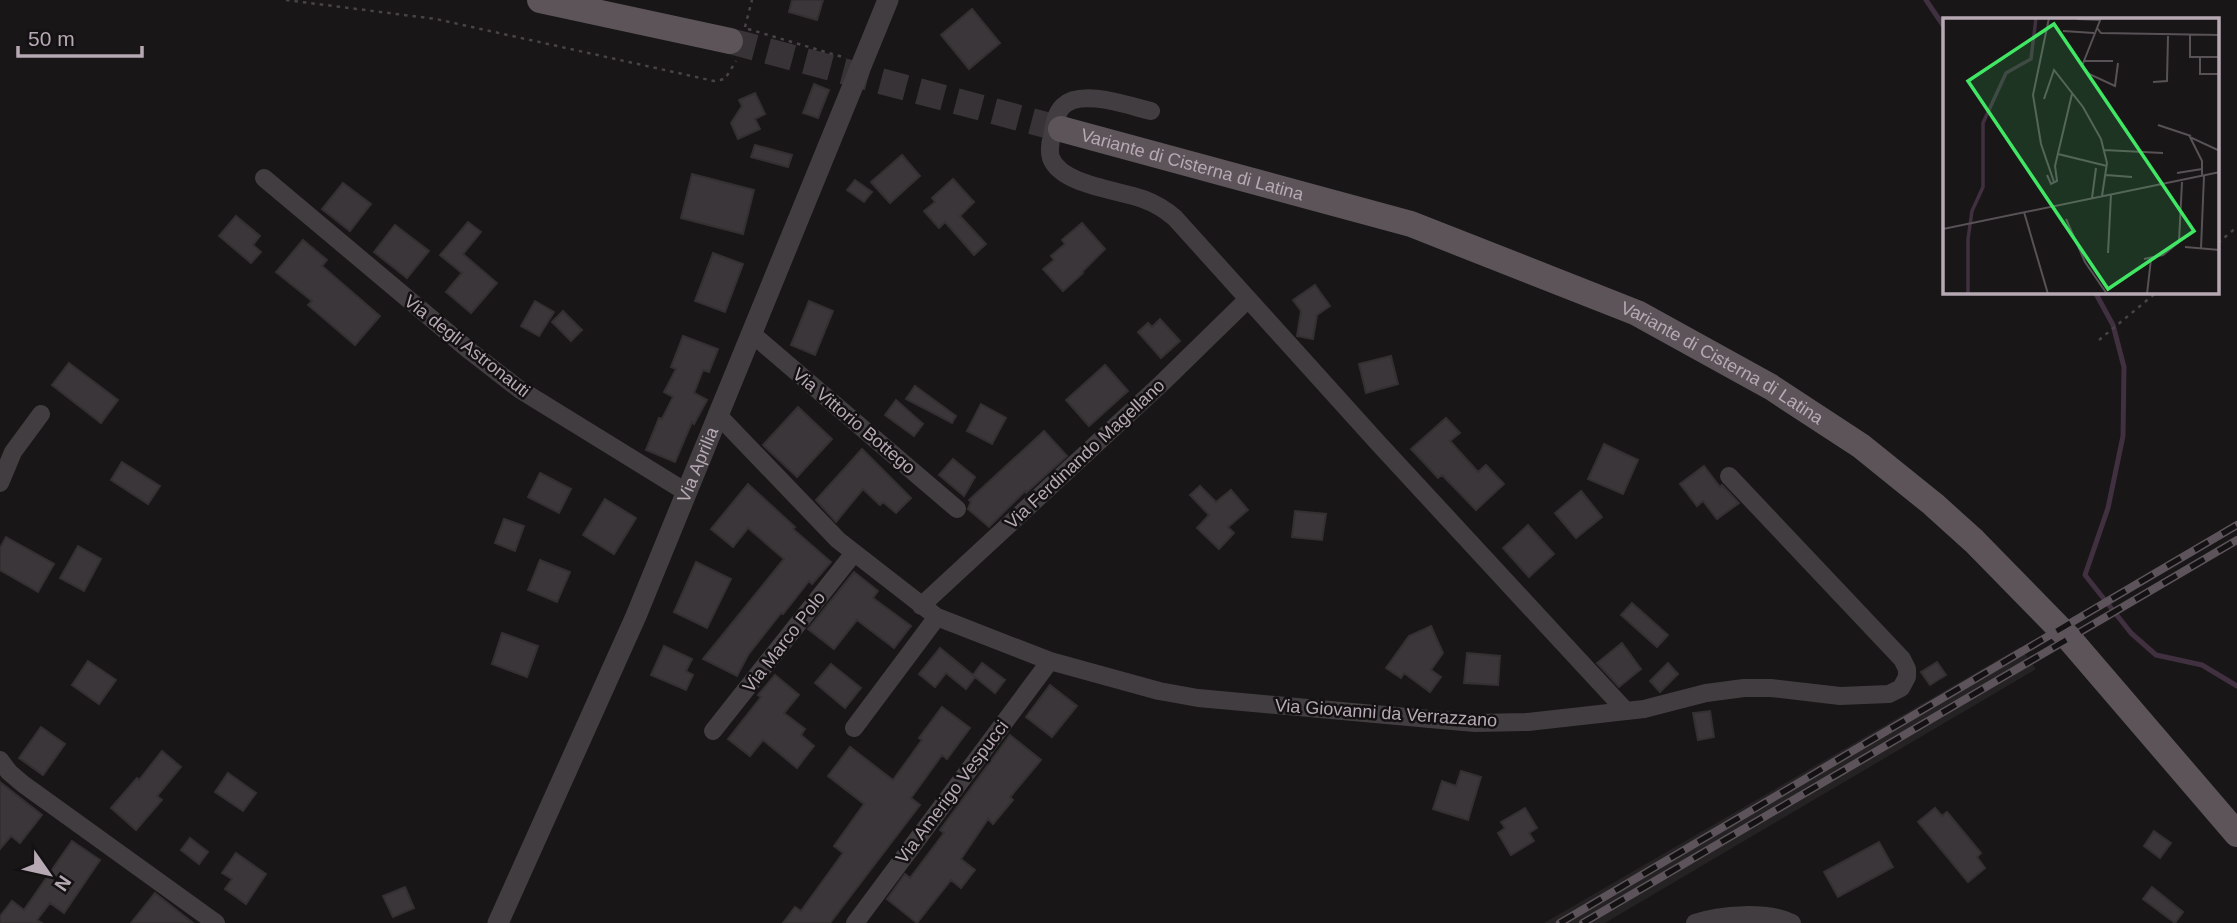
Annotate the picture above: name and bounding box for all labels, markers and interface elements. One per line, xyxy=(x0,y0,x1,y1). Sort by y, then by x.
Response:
scale bar xyxy=(18,14,142,58)
inset map xyxy=(1943,18,2220,294)
text: 50 m xyxy=(28,27,75,50)
street label: Variante di Cisterna di Latina xyxy=(1079,125,1307,205)
street label: Via degli Astronauti xyxy=(400,291,534,401)
street label: Variante di Cisterna di Latina xyxy=(1618,298,1828,429)
street label: Via Vittorio Bottego xyxy=(789,364,919,478)
street label: Via Ferdinando Magellano xyxy=(1001,375,1169,533)
street label: Via Aprilia xyxy=(674,423,723,505)
street label: Via Marco Polo xyxy=(739,588,829,696)
street label: Via Giovanni da Verrazzano xyxy=(1274,695,1498,731)
street label: Via Amerigo Vespucci xyxy=(892,717,1012,867)
north arrow xyxy=(14,839,84,909)
text: N xyxy=(50,872,75,895)

